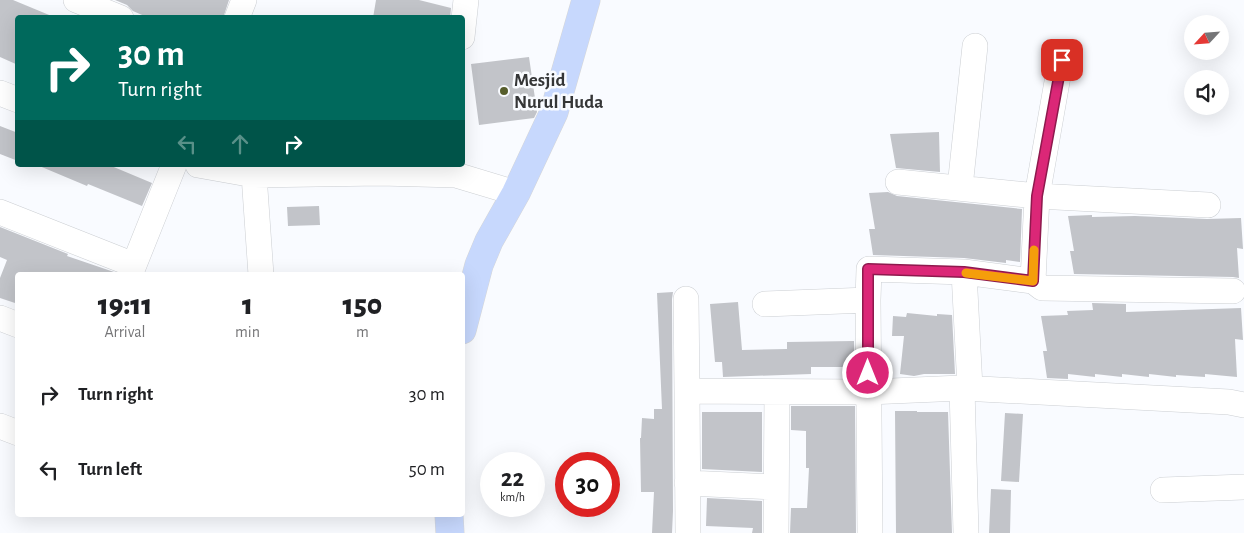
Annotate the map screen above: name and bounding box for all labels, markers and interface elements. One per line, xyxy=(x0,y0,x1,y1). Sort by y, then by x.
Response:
north arrow xyxy=(1184,15,1229,60)
map controls xyxy=(1184,15,1229,115)
icon: right xyxy=(35,35,100,100)
text: 30 m xyxy=(118,37,185,72)
pin xyxy=(1041,39,1083,81)
icon: arrive xyxy=(1048,46,1076,74)
button: sound xyxy=(1184,70,1229,115)
place label: Mesjid Nurul Huda xyxy=(514,71,603,112)
text: Turn right xyxy=(118,78,202,100)
marker: Mesjid Nurul Huda xyxy=(498,85,510,97)
icon: left xyxy=(173,130,201,158)
icon: ahead xyxy=(226,130,254,158)
icon: right xyxy=(279,130,307,158)
text: 19:11 xyxy=(98,290,152,320)
text: 1 xyxy=(242,290,253,320)
text: 150 xyxy=(343,290,382,320)
text: Arrival xyxy=(104,324,146,340)
text: min xyxy=(235,324,260,340)
text: m xyxy=(356,324,369,340)
position arrow xyxy=(841,346,893,398)
icon: right xyxy=(35,381,63,409)
text: Turn right xyxy=(78,385,153,404)
text: 30 m xyxy=(409,385,445,404)
speed limit sign: 30 xyxy=(555,452,620,517)
icon: left xyxy=(35,456,63,484)
text: Turn left xyxy=(78,460,142,479)
text: 50 m xyxy=(409,460,445,479)
text: 22 xyxy=(501,466,524,491)
text: km/h xyxy=(500,491,525,503)

